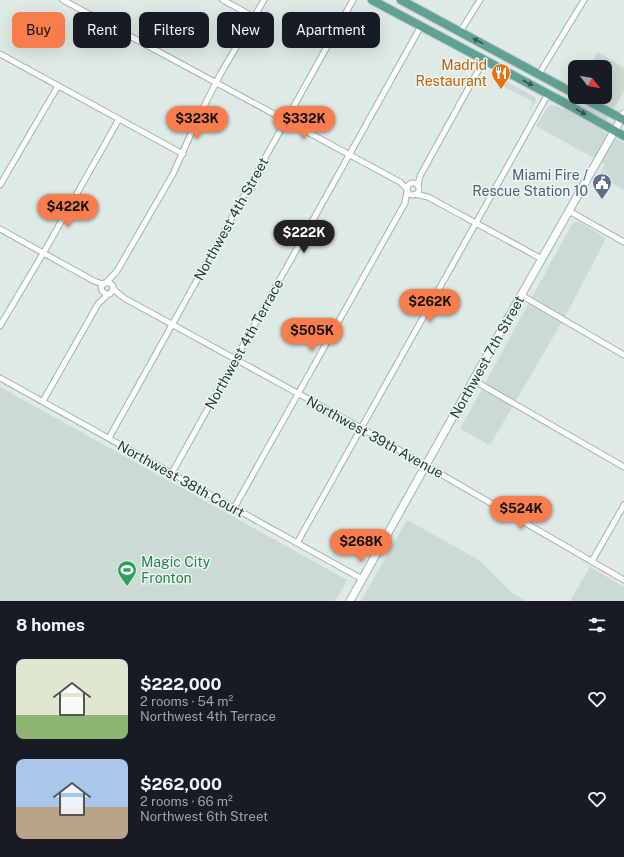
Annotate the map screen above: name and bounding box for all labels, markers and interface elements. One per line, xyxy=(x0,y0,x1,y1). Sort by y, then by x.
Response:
chip: Buy xyxy=(12,12,65,48)
chip: Rent xyxy=(73,12,131,48)
chip: Filters xyxy=(139,12,209,48)
chip: New xyxy=(217,12,274,48)
chip: Apartment xyxy=(282,12,380,48)
one-way arrow xyxy=(472,38,483,45)
place label: Madrid Restaurant xyxy=(415,57,487,89)
north arrow xyxy=(568,60,612,104)
map controls xyxy=(568,60,612,104)
restaurant icon: Madrid Restaurant xyxy=(490,62,512,90)
one-way arrow xyxy=(522,80,534,87)
pin: $323K xyxy=(169,106,225,140)
pin: $332K xyxy=(276,106,332,140)
one-way arrow xyxy=(575,109,587,116)
text: $323K xyxy=(175,111,219,126)
text: $332K xyxy=(282,111,326,126)
street label: Northwest 4th Street xyxy=(191,155,271,283)
place label: Miami Fire / Rescue Station 10 xyxy=(472,167,588,199)
public building icon: Miami Fire / Rescue Station 10 xyxy=(591,172,613,200)
pin: $422K xyxy=(40,194,96,228)
text: $422K xyxy=(46,199,90,214)
pin: $222K xyxy=(276,220,332,254)
text: $222K xyxy=(283,225,325,240)
street label: Northwest 4th Terrace xyxy=(202,276,286,412)
pin: $262K xyxy=(402,289,458,323)
street label: Northwest 7th Street xyxy=(447,293,527,421)
text: $262K xyxy=(408,294,452,309)
pin: $505K xyxy=(284,318,340,352)
text: $505K xyxy=(290,323,334,338)
street label: Northwest 39th Avenue xyxy=(304,393,446,481)
street label: Northwest 38th Court xyxy=(115,437,247,521)
pin: $524K xyxy=(493,496,549,530)
text: $524K xyxy=(499,501,543,516)
pin: $268K xyxy=(333,529,389,563)
text: $268K xyxy=(339,534,383,549)
place label: Magic City Fronton xyxy=(141,554,211,586)
sports icon: Magic City Fronton xyxy=(116,559,138,587)
icon: filters xyxy=(586,614,608,636)
text: 8 homes xyxy=(16,615,85,635)
text: $222,000 xyxy=(140,674,221,694)
icon: home xyxy=(48,675,96,723)
icon: heart xyxy=(586,688,608,710)
text: 2 rooms · 54 m² xyxy=(140,694,233,709)
text: Northwest 4th Terrace xyxy=(140,709,276,724)
text: $262,000 xyxy=(140,774,222,794)
icon: home xyxy=(48,775,96,823)
icon: heart xyxy=(586,788,608,810)
text: 2 rooms · 66 m² xyxy=(140,794,233,809)
text: Northwest 6th Street xyxy=(140,809,268,824)

